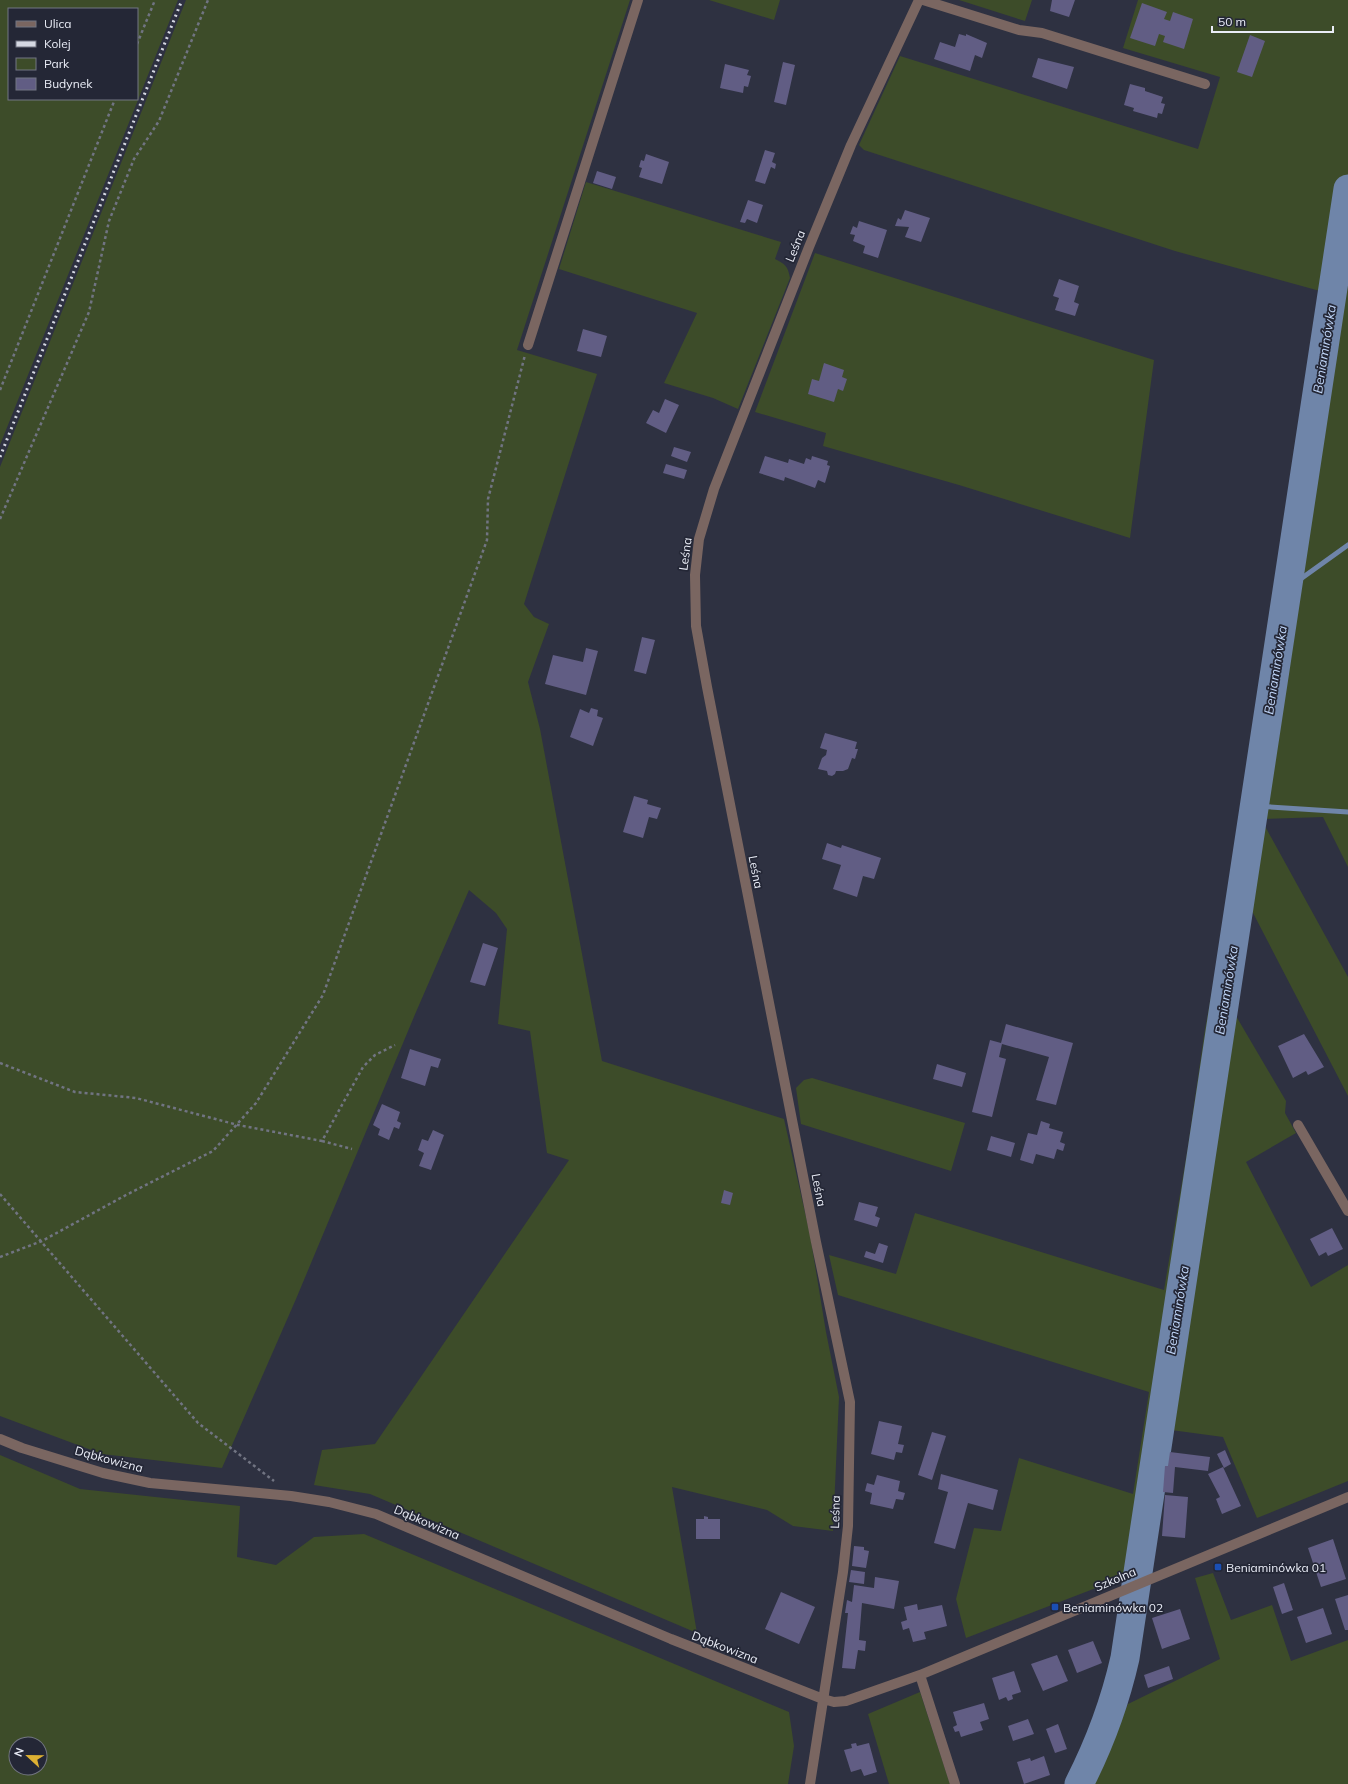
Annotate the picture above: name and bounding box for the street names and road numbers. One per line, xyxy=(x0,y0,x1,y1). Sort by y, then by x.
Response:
street label: Leśna xyxy=(782,228,808,264)
street label: Leśna xyxy=(675,537,695,571)
street label: Leśna xyxy=(745,854,767,890)
street label: Leśna xyxy=(808,1172,830,1208)
street label: Dąbkowizna xyxy=(73,1443,145,1475)
street label: Leśna xyxy=(827,1495,843,1529)
street label: Dąbkowizna xyxy=(392,1501,462,1543)
street label: Szkolna xyxy=(1092,1564,1138,1594)
street label: Dąbkowizna xyxy=(690,1627,760,1667)

